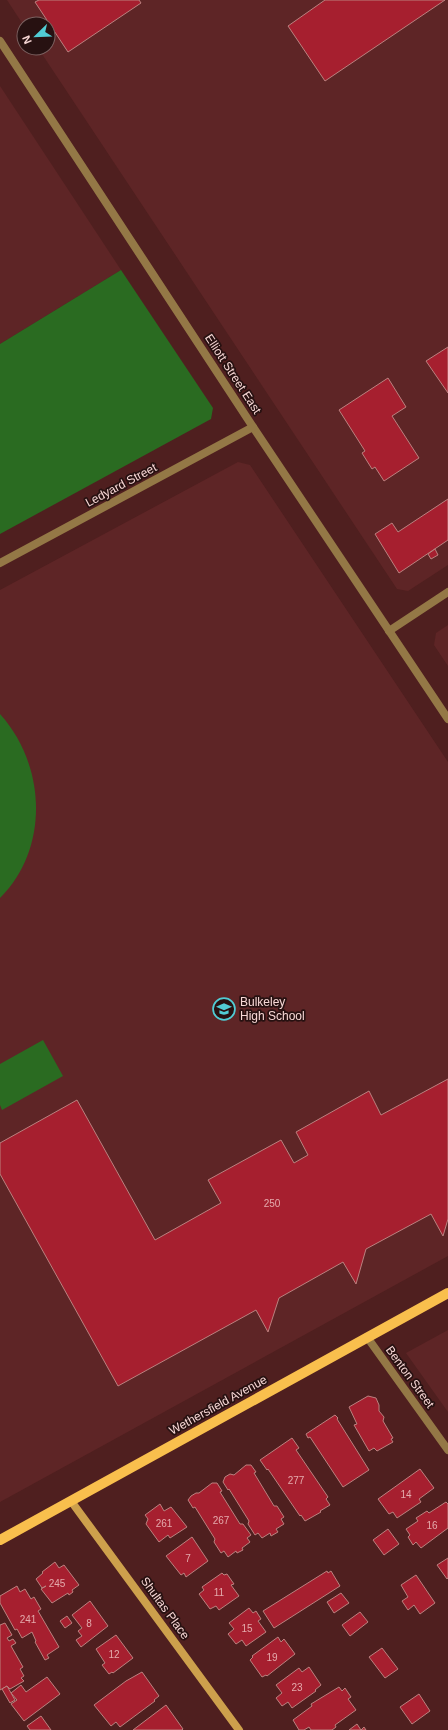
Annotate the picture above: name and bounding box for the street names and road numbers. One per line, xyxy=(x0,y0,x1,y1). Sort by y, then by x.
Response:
street label: Elliott Street East xyxy=(202,332,264,417)
street label: Ledyard Street xyxy=(83,460,160,510)
street label: Benton Street xyxy=(383,1343,438,1411)
street label: Wethersfield Avenue xyxy=(167,1372,270,1438)
street label: Shultas Place xyxy=(138,1574,192,1642)

